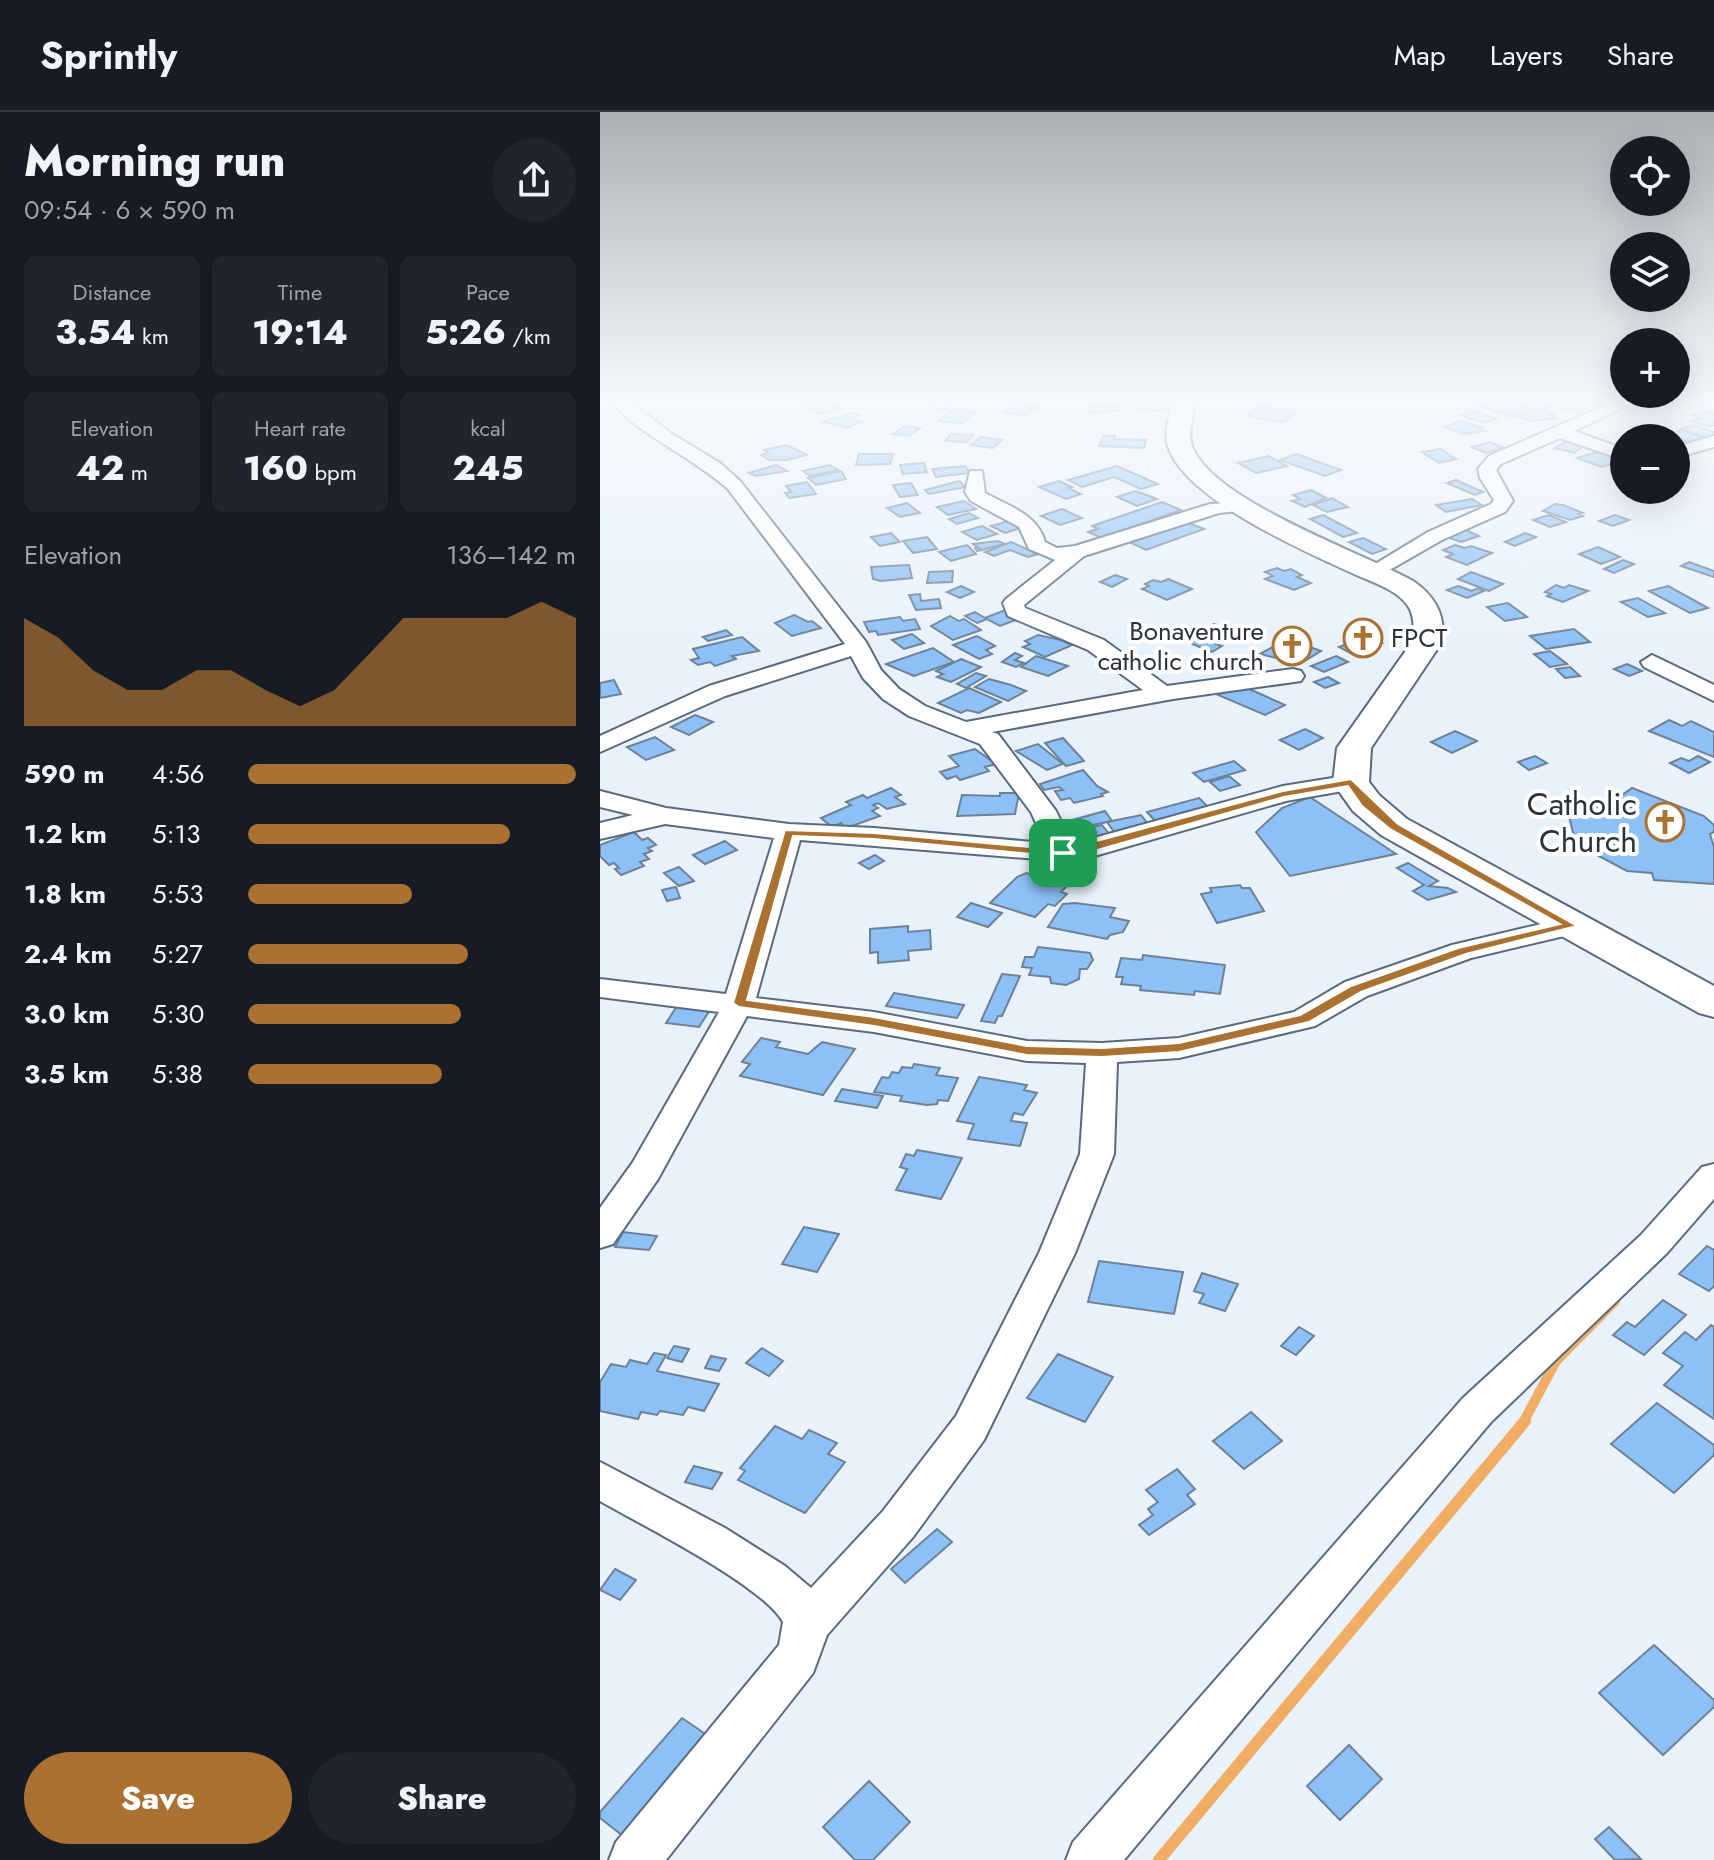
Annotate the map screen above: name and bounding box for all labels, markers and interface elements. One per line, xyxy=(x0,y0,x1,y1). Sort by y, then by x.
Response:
text: Sprintly xyxy=(40,28,177,83)
text: Map xyxy=(1394,35,1446,76)
text: Layers xyxy=(1490,35,1563,76)
text: Share xyxy=(1607,35,1674,76)
text: Morning run xyxy=(24,129,286,193)
map controls xyxy=(1610,136,1690,504)
button: locate xyxy=(1610,136,1690,216)
button: share xyxy=(492,138,576,222)
text: 09:54 · 6 × 590 m xyxy=(24,191,235,229)
button: layers xyxy=(1610,232,1690,312)
text: Distance xyxy=(73,276,151,308)
text: Time xyxy=(278,276,322,308)
text: Pace xyxy=(466,276,510,308)
text: 3.54 xyxy=(55,308,135,357)
text: 19:14 xyxy=(252,308,348,357)
text: 5:26 xyxy=(425,308,506,357)
text: km xyxy=(135,320,169,352)
text: /km xyxy=(506,320,551,352)
button: + xyxy=(1610,328,1690,408)
text: Elevation xyxy=(71,412,153,444)
text: Heart rate xyxy=(254,412,346,444)
text: kcal xyxy=(470,412,506,444)
button: − xyxy=(1610,424,1690,504)
text: 42 xyxy=(76,444,124,493)
text: 160 xyxy=(243,444,308,493)
text: 245 xyxy=(453,444,523,493)
text: m xyxy=(124,456,148,488)
text: bpm xyxy=(308,456,357,488)
text: Elevation xyxy=(24,536,122,574)
text: 136–142 m xyxy=(446,536,576,574)
place label: Bonaventure catholic church xyxy=(1098,612,1264,680)
church icon: FPCT xyxy=(1342,617,1384,659)
place label: FPCT xyxy=(1391,619,1447,657)
church icon: Bonaventure catholic church xyxy=(1271,625,1313,667)
text: 590 m xyxy=(24,755,105,793)
text: 4:56 xyxy=(152,755,205,793)
place label: Catholic Church xyxy=(1527,781,1637,864)
church icon: Catholic Church xyxy=(1644,801,1686,843)
text: 1.2 km xyxy=(24,815,107,853)
text: 5:13 xyxy=(152,815,200,853)
pin xyxy=(1029,819,1097,887)
icon: arrive xyxy=(1041,831,1085,875)
text: 1.8 km xyxy=(24,875,106,913)
text: 5:53 xyxy=(152,875,203,913)
text: 2.4 km xyxy=(24,935,112,973)
text: 5:27 xyxy=(152,935,203,973)
text: 3.0 km xyxy=(24,995,109,1033)
text: 5:30 xyxy=(152,995,204,1033)
text: 3.5 km xyxy=(24,1055,109,1093)
text: 5:38 xyxy=(152,1055,203,1093)
button: Save xyxy=(24,1752,292,1844)
button: Share xyxy=(308,1752,576,1844)

